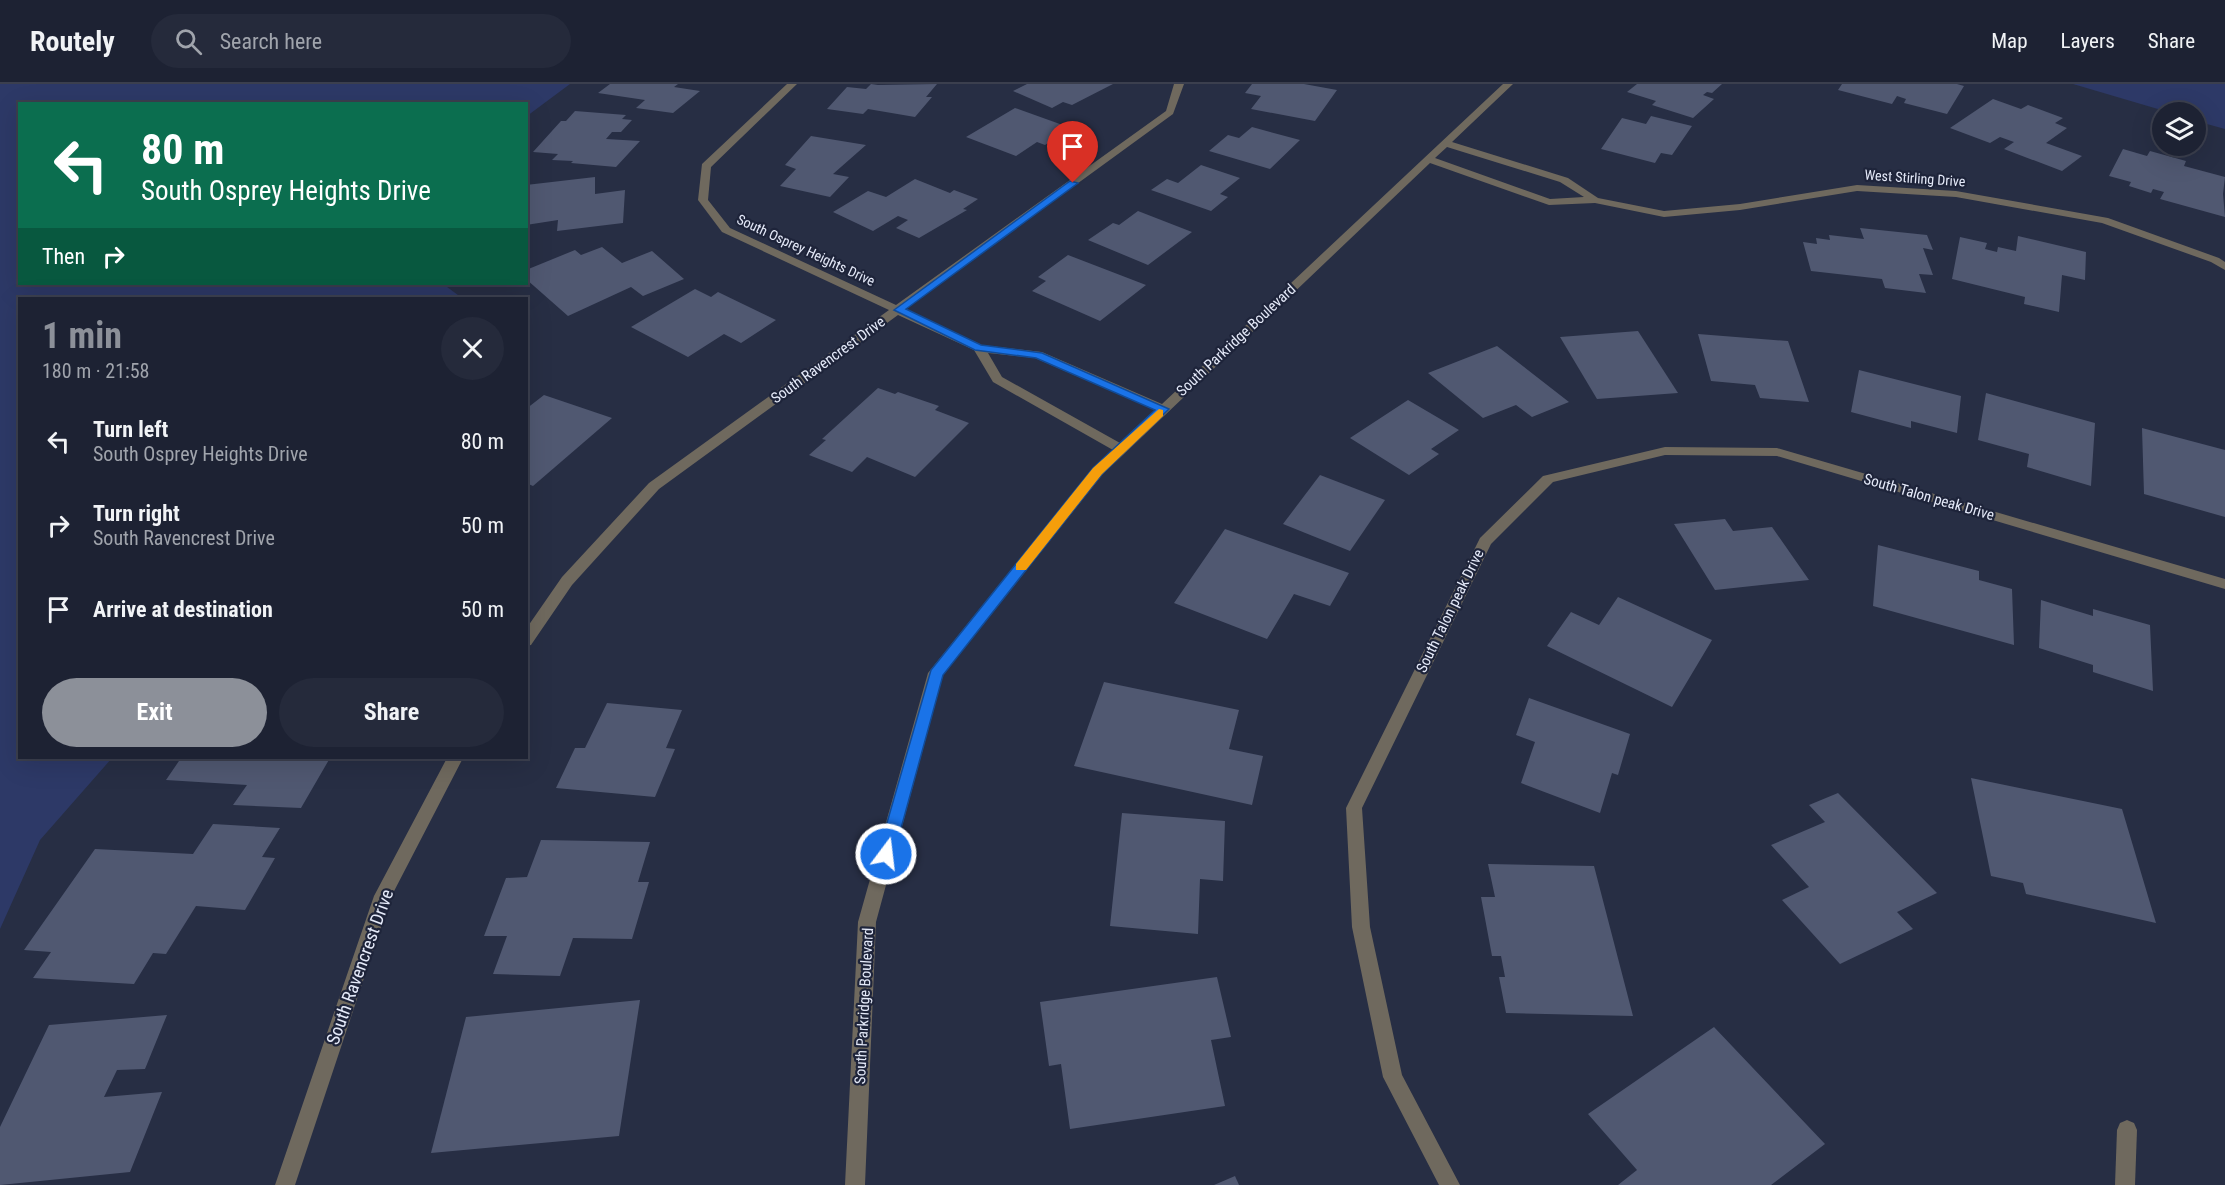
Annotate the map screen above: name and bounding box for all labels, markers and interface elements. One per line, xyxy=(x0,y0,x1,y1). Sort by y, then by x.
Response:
search box xyxy=(151,14,571,68)
text: Routely xyxy=(30,25,115,58)
icon: search xyxy=(172,25,205,58)
text: Search here xyxy=(220,29,322,54)
text: Map xyxy=(1991,29,2028,53)
text: Layers xyxy=(2061,29,2115,53)
text: Share xyxy=(2148,29,2195,53)
map controls xyxy=(2152,102,2206,156)
button: layers xyxy=(2152,102,2206,156)
pin xyxy=(1047,121,1098,183)
text: 80 m xyxy=(141,125,224,174)
icon: left xyxy=(42,126,120,204)
icon: arrive xyxy=(1056,130,1089,163)
street label: West Stirling Drive xyxy=(1864,167,1966,190)
text: South Osprey Heights Drive xyxy=(141,175,431,207)
street label: South Osprey Heights Drive xyxy=(734,211,878,289)
icon: right xyxy=(97,240,130,273)
text: Then xyxy=(42,244,85,269)
street label: South Parkridge Boulevard xyxy=(1173,280,1299,400)
street label: South Ravencrest Drive xyxy=(768,313,888,407)
text: 1 min xyxy=(42,315,122,357)
button: close xyxy=(441,317,504,380)
text: 180 m · 21:58 xyxy=(42,359,149,383)
text: Turn left xyxy=(93,417,168,442)
icon: left xyxy=(42,425,75,458)
text: 80 m xyxy=(461,429,504,454)
text: South Osprey Heights Drive xyxy=(93,442,308,466)
street label: South Talon peak Drive xyxy=(1862,470,1996,524)
text: Turn right xyxy=(93,501,180,526)
icon: right xyxy=(42,509,75,542)
text: 50 m xyxy=(461,513,504,538)
text: South Ravencrest Drive xyxy=(93,526,275,550)
street label: South Talon peak Drive xyxy=(1412,546,1488,676)
icon: arrive xyxy=(42,593,75,626)
text: Arrive at destination xyxy=(93,597,273,622)
text: 50 m xyxy=(461,597,504,622)
button: Exit xyxy=(42,678,267,747)
button: Share xyxy=(279,678,504,747)
position arrow xyxy=(854,822,918,886)
street label: South Ravencrest Drive xyxy=(322,886,397,1047)
street label: South Parkridge Boulevard xyxy=(851,927,877,1085)

